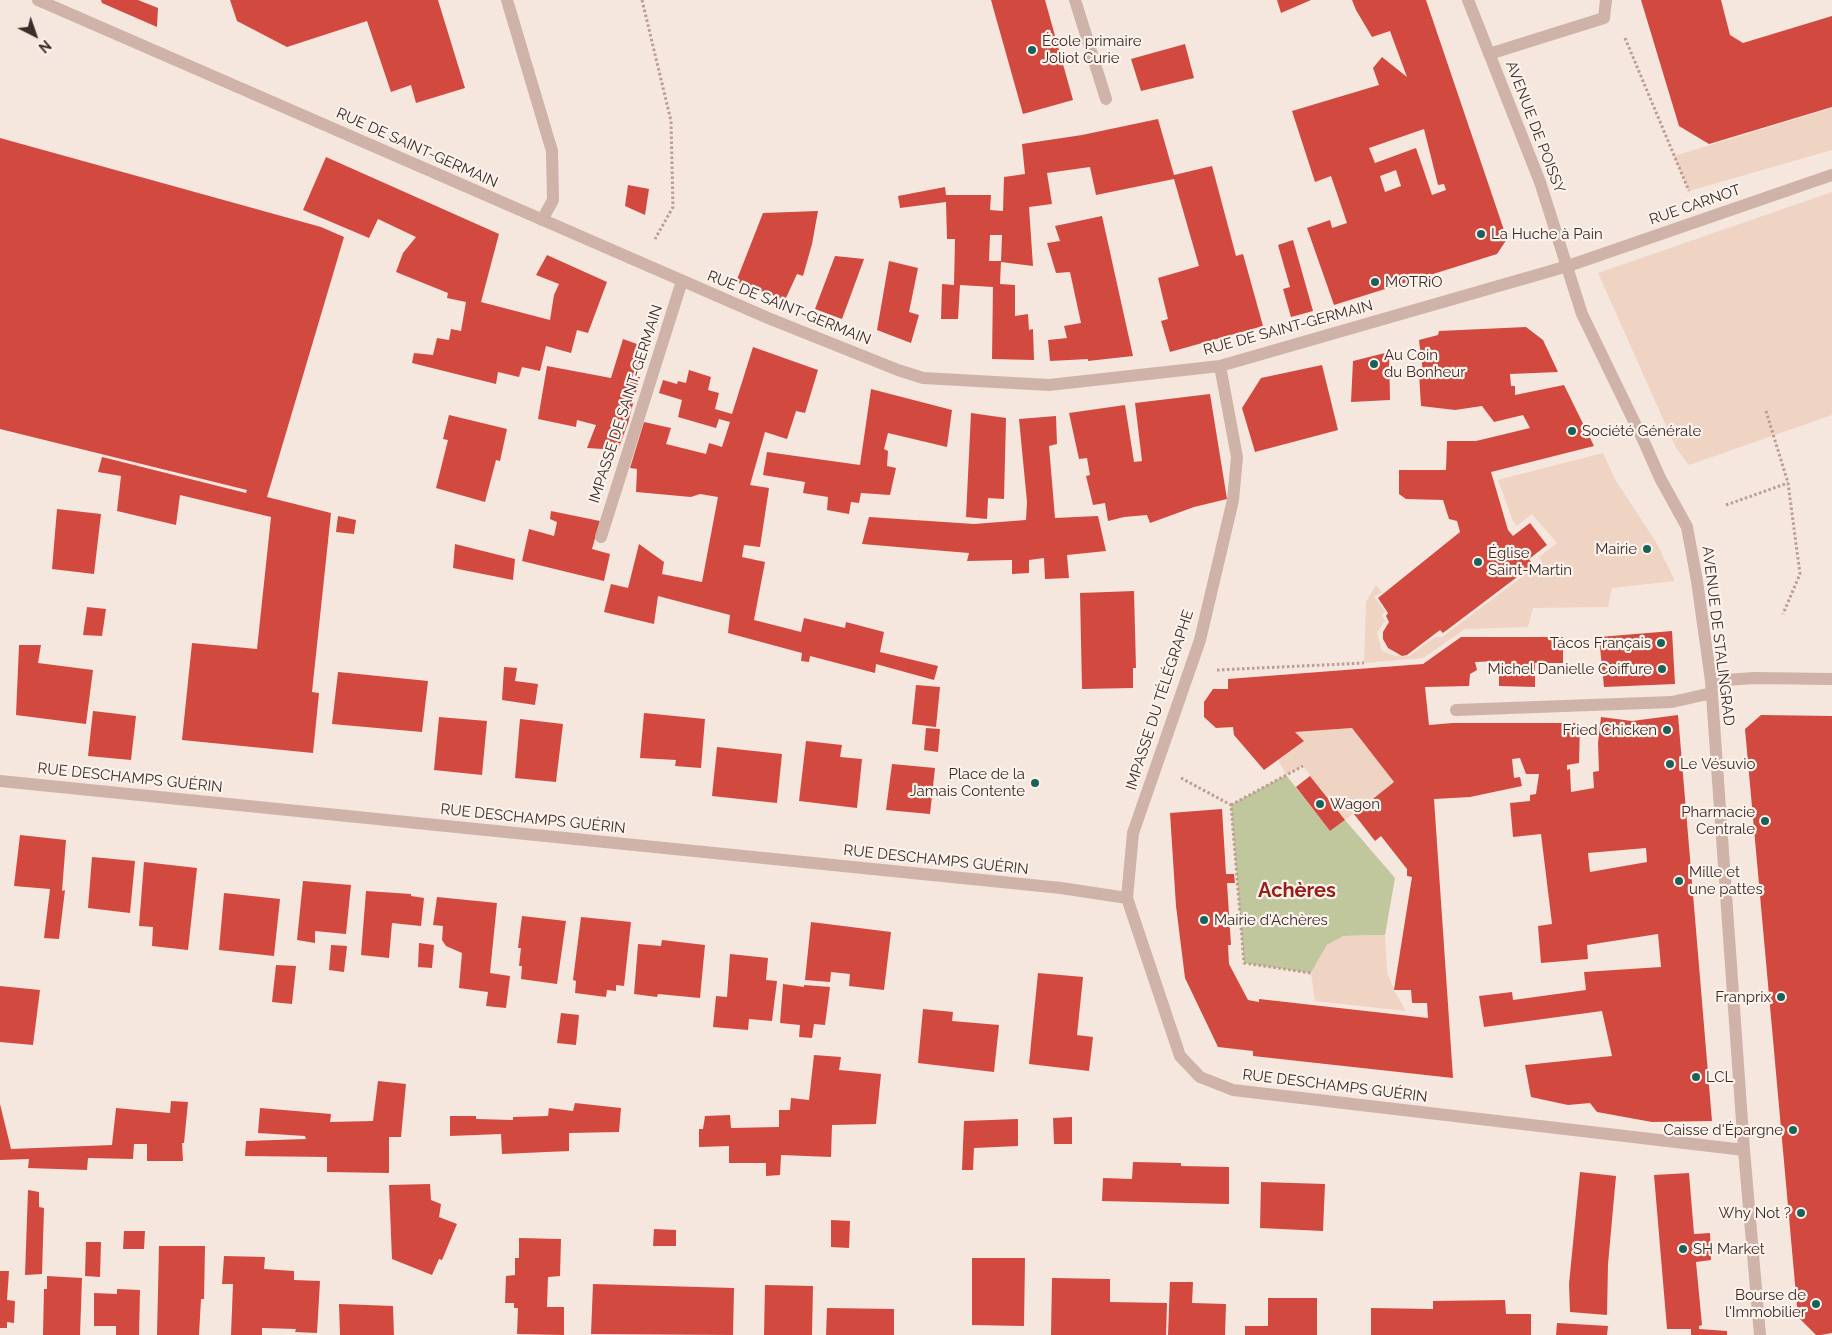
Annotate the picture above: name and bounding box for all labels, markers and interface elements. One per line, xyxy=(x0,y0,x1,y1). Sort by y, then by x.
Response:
north arrow xyxy=(10,10,60,60)
place label: École primaire Joliot Curie xyxy=(1042,32,1142,67)
text: N xyxy=(36,37,54,56)
marker: École primaire Joliot Curie xyxy=(1026,44,1038,56)
street label: AVENUE DE POISSY xyxy=(1501,58,1569,196)
street label: RUE DE SAINT-GERMAIN xyxy=(333,104,501,192)
street label: RUE CARNOT xyxy=(1647,181,1743,229)
place label: La Huche à Pain xyxy=(1491,225,1603,243)
marker: La Huche à Pain xyxy=(1475,228,1487,240)
street label: RUE DE SAINT-GERMAIN xyxy=(705,267,873,349)
place label: MOTRiO xyxy=(1385,273,1442,291)
marker: MOTRiO xyxy=(1369,276,1381,288)
street label: RUE DE SAINT-GERMAIN xyxy=(1201,297,1375,359)
street label: IMPASSE DE SAINT-GERMAIN xyxy=(585,303,667,505)
place label: Au Coin du Bonheur xyxy=(1384,346,1465,381)
marker: Au Coin du Bonheur xyxy=(1368,358,1380,370)
place label: Société Générale xyxy=(1582,422,1701,440)
marker: Société Générale xyxy=(1566,425,1578,437)
place label: Mairie xyxy=(1595,540,1637,558)
marker: Mairie xyxy=(1641,543,1653,555)
place label: Église Saint-Martin xyxy=(1488,544,1572,579)
street label: AVENUE DE STALINGRAD xyxy=(1698,545,1738,727)
marker: Église Saint-Martin xyxy=(1472,556,1484,568)
street label: IMPASSE DU TÉLÉGRAPHE xyxy=(1122,608,1198,792)
place label: Tacos Français xyxy=(1550,634,1651,652)
marker: Tacos Français xyxy=(1655,637,1667,649)
place label: Michel Danielle Coiffure xyxy=(1487,660,1652,678)
marker: Michel Danielle Coiffure xyxy=(1656,663,1668,675)
place label: Fried Chicken xyxy=(1563,721,1657,739)
marker: Fried Chicken xyxy=(1661,724,1673,736)
place label: Le Vésuvio xyxy=(1680,755,1756,773)
marker: Le Vésuvio xyxy=(1664,758,1676,770)
street label: RUE DESCHAMPS GUÉRIN xyxy=(36,759,224,797)
place label: Place de la Jamais Contente xyxy=(909,765,1025,800)
marker: Place de la Jamais Contente xyxy=(1029,777,1041,789)
place label: Wagon xyxy=(1330,795,1380,813)
marker: Wagon xyxy=(1314,798,1326,810)
street label: RUE DESCHAMPS GUÉRIN xyxy=(439,800,627,838)
place label: Pharmacie Centrale xyxy=(1681,803,1755,838)
marker: Pharmacie Centrale xyxy=(1759,815,1771,827)
street label: RUE DESCHAMPS GUÉRIN xyxy=(842,841,1030,879)
place label: Mille et une pattes xyxy=(1689,863,1763,898)
marker: Mille et une pattes xyxy=(1673,875,1685,887)
district label: Achères xyxy=(1258,879,1336,903)
place label: Mairie d'Achères xyxy=(1214,911,1328,929)
marker: Mairie d'Achères xyxy=(1198,914,1210,926)
place label: Franprix xyxy=(1715,988,1771,1006)
marker: Franprix xyxy=(1775,991,1787,1003)
street label: RUE DESCHAMPS GUÉRIN xyxy=(1242,1066,1428,1106)
place label: LCL xyxy=(1706,1068,1733,1086)
marker: LCL xyxy=(1690,1071,1702,1083)
place label: Caisse d'Épargne xyxy=(1663,1121,1783,1139)
marker: Caisse d'Épargne xyxy=(1787,1124,1799,1136)
place label: Why Not ? xyxy=(1719,1204,1791,1222)
marker: Why Not ? xyxy=(1795,1207,1807,1219)
place label: SH Market xyxy=(1693,1240,1765,1258)
marker: SH Market xyxy=(1677,1243,1689,1255)
place label: Bourse de l'Immobilier xyxy=(1725,1286,1806,1321)
marker: Bourse de l'Immobilier xyxy=(1810,1298,1822,1310)

